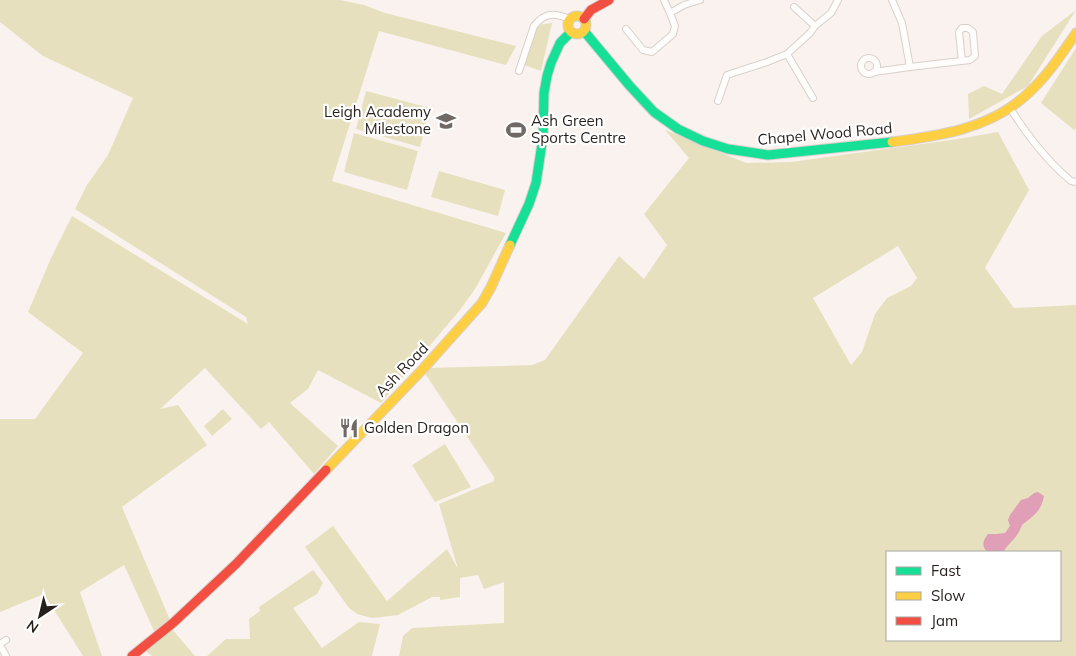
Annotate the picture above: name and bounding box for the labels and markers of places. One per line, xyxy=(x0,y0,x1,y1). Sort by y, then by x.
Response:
place label: Leigh Academy Milestone xyxy=(324,102,431,138)
school or university icon: Leigh Academy Milestone xyxy=(435,110,457,132)
place label: Ash Green Sports Centre xyxy=(531,111,626,147)
sports icon: Ash Green Sports Centre xyxy=(505,119,527,141)
restaurant icon: Golden Dragon xyxy=(338,417,360,439)
place label: Golden Dragon xyxy=(364,418,469,437)

